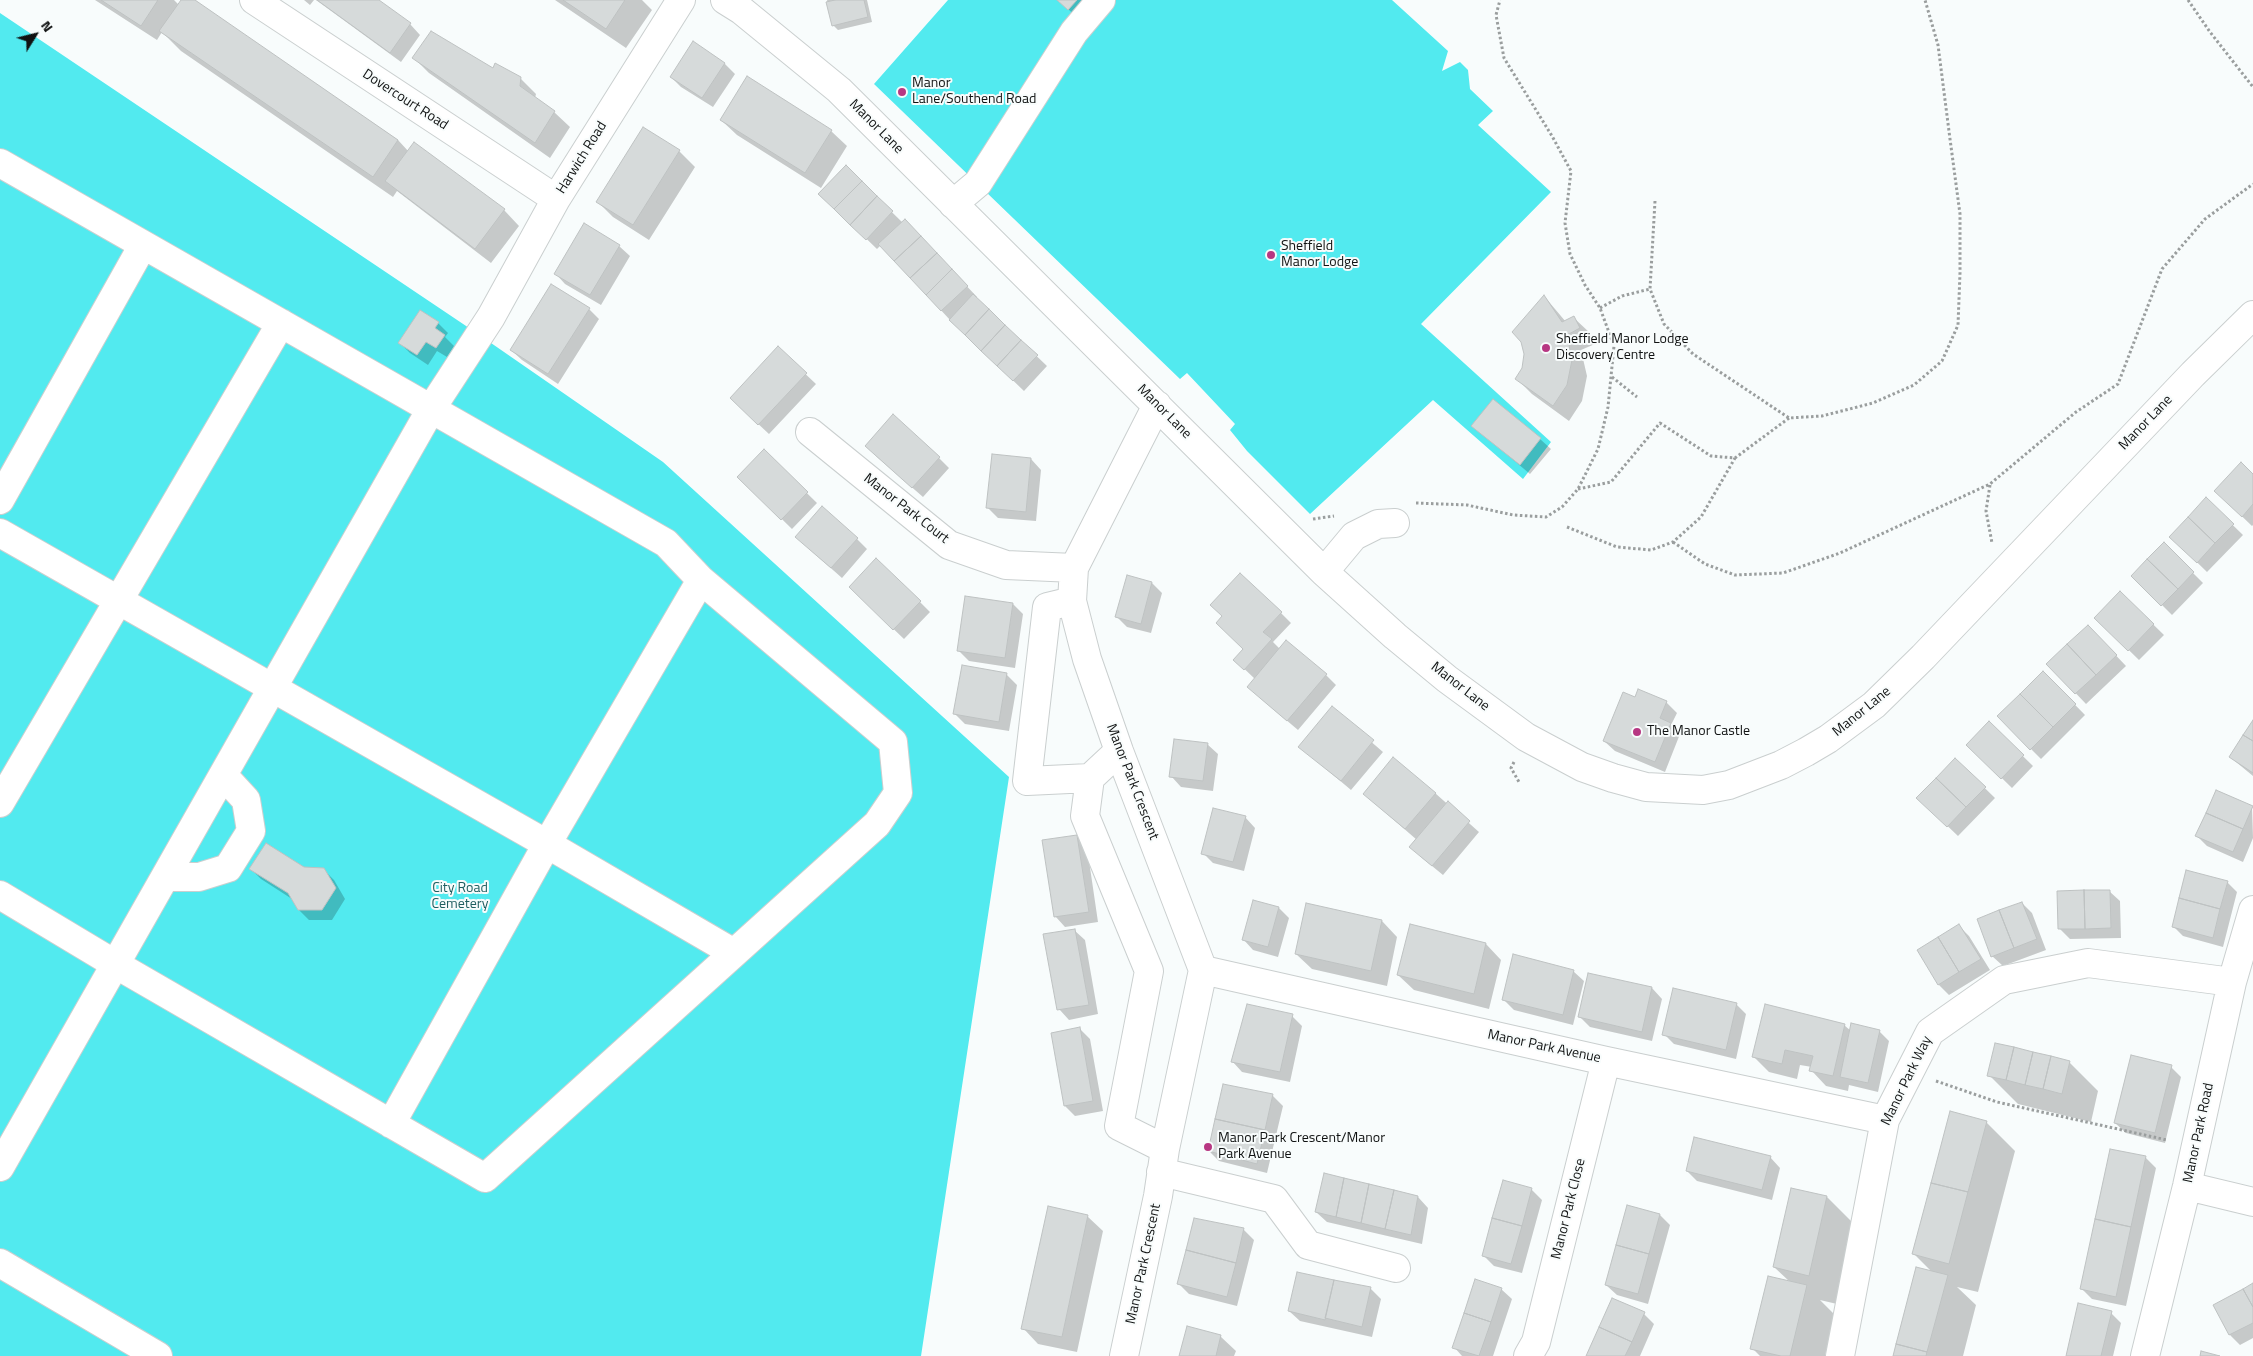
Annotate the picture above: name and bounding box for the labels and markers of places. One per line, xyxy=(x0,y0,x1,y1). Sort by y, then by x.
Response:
place label: Manor Lane/Southend Road xyxy=(912,76,1036,108)
marker: Manor Lane/Southend Road xyxy=(896,86,908,98)
place label: Sheffield Manor Lodge xyxy=(1281,239,1358,272)
marker: Sheffield Manor Lodge xyxy=(1265,249,1277,261)
place label: Sheffield Manor Lodge Discovery Centre xyxy=(1556,332,1689,364)
marker: Sheffield Manor Lodge Discovery Centre xyxy=(1540,342,1552,354)
place label: The Manor Castle xyxy=(1647,724,1750,740)
marker: The Manor Castle xyxy=(1631,726,1643,738)
place label: Manor Park Crescent/Manor Park Avenue xyxy=(1218,1131,1385,1164)
marker: Manor Park Crescent/Manor Park Avenue xyxy=(1202,1141,1214,1153)

